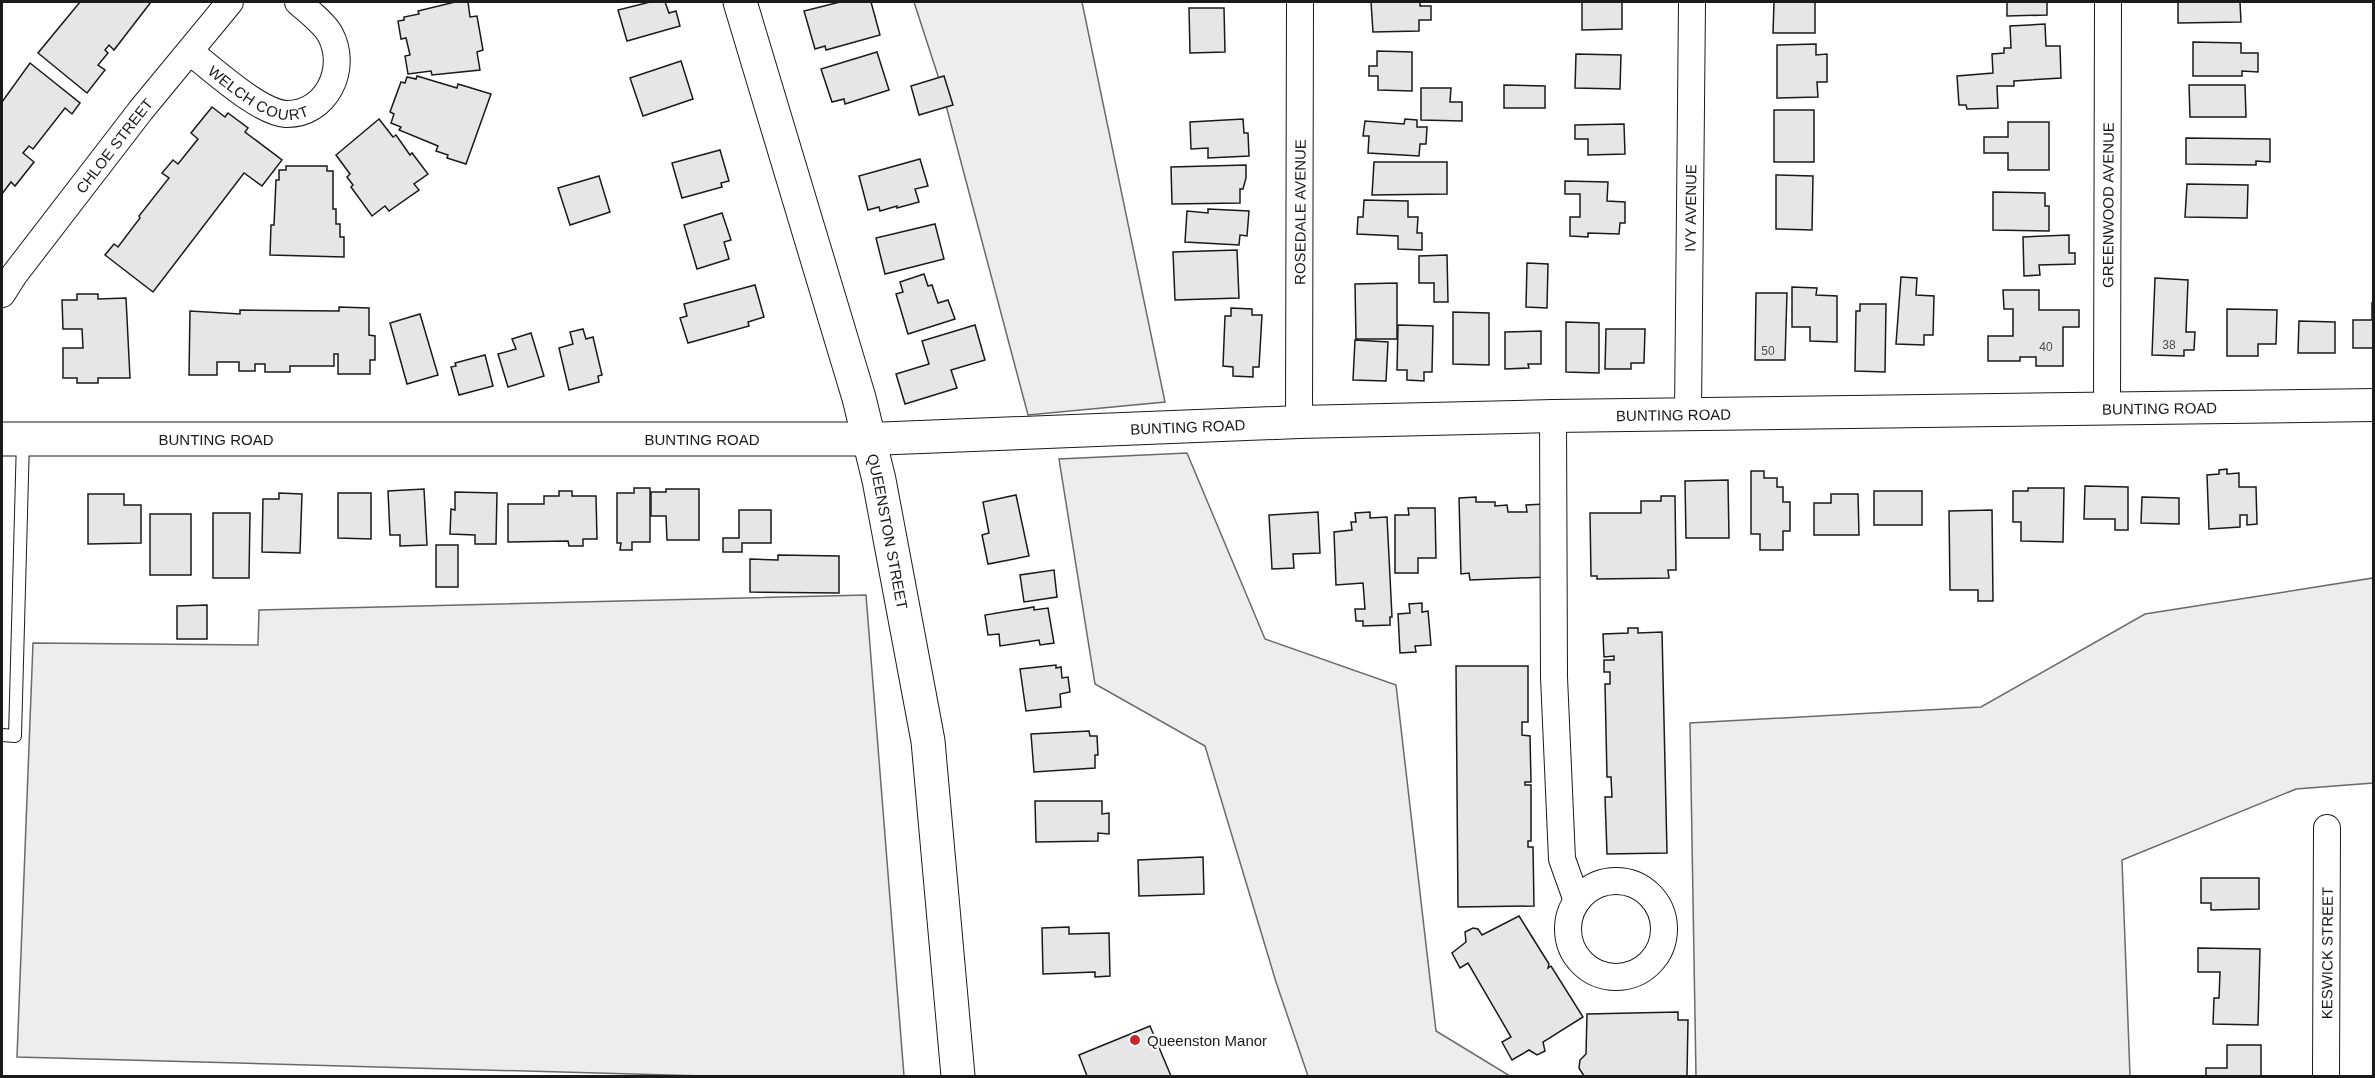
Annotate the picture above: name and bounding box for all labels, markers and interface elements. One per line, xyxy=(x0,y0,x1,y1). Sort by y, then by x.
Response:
street label: WELCH COURT xyxy=(205,62,311,123)
street label: CHLOE STREET xyxy=(72,95,156,196)
street label: GREENWOOD AVENUE xyxy=(2099,122,2116,288)
street label: ROSEDALE AVENUE xyxy=(1291,139,1308,285)
street label: IVY AVENUE xyxy=(1681,164,1699,252)
house number: 38 xyxy=(2162,338,2176,352)
house number: 40 xyxy=(2039,340,2053,354)
house number: 50 xyxy=(1761,344,1775,358)
street label: BUNTING ROAD xyxy=(2102,399,2217,417)
street label: BUNTING ROAD xyxy=(1616,405,1731,424)
street label: BUNTING ROAD xyxy=(1130,416,1246,437)
street label: BUNTING ROAD xyxy=(158,431,274,448)
street label: BUNTING ROAD xyxy=(644,431,760,448)
street label: QUEENSTON STREET xyxy=(864,452,912,611)
street label: KESWICK STREET xyxy=(2318,887,2335,1019)
place label: Queenston Manor xyxy=(1147,1032,1267,1049)
marker: Queenston Manor xyxy=(1128,1033,1142,1047)

